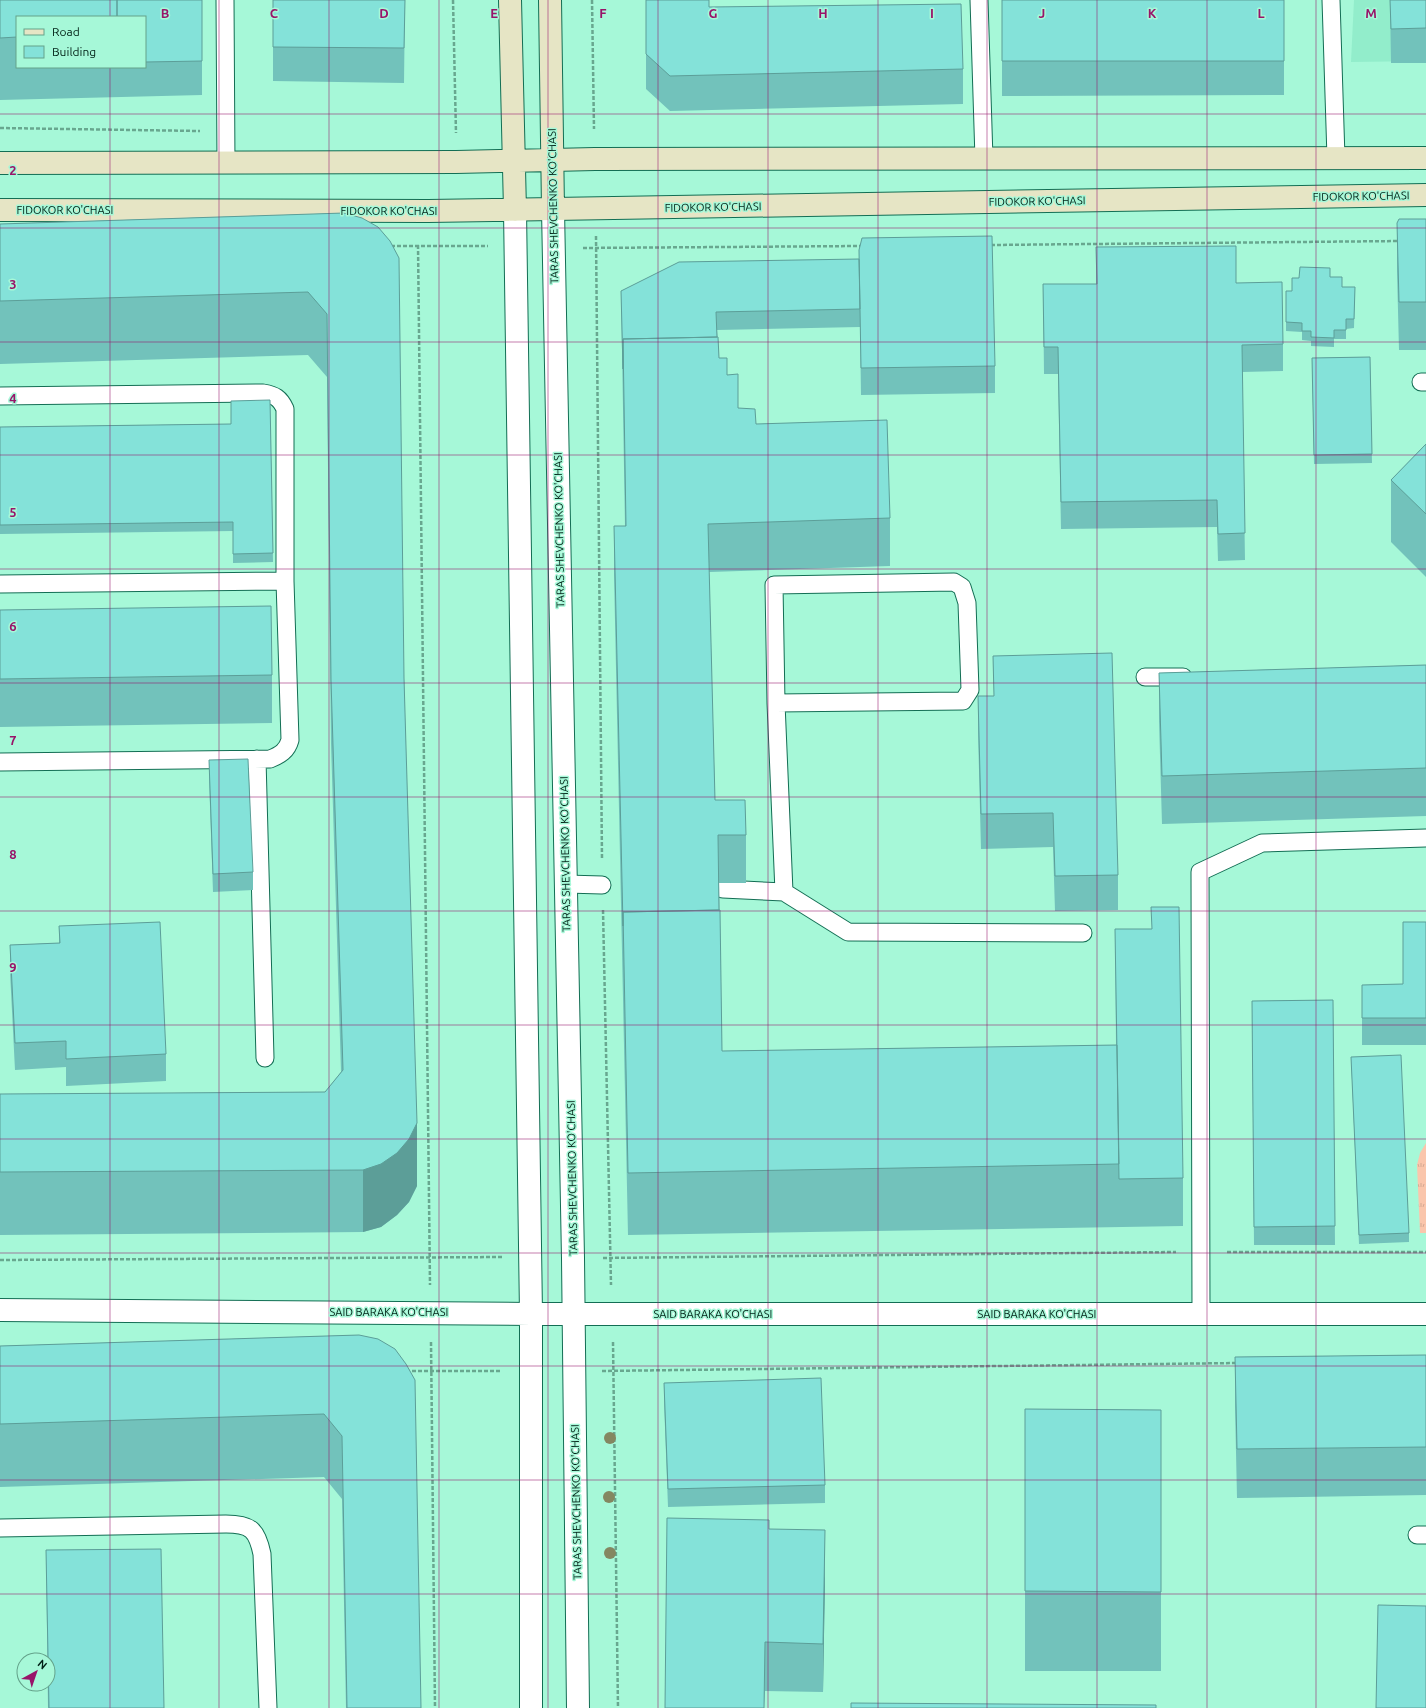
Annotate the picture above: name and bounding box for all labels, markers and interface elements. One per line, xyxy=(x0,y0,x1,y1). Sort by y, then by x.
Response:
text: B xyxy=(161,6,170,20)
text: C xyxy=(270,6,279,20)
text: D xyxy=(379,6,389,20)
text: E xyxy=(490,6,498,20)
text: F xyxy=(599,6,607,20)
text: G xyxy=(709,6,718,20)
text: H xyxy=(818,6,828,20)
text: I xyxy=(930,6,934,20)
text: J xyxy=(1039,6,1045,20)
text: K xyxy=(1148,6,1157,20)
text: L xyxy=(1257,6,1265,20)
text: M xyxy=(1365,6,1377,20)
legend xyxy=(16,16,146,68)
text: Road xyxy=(52,25,80,38)
text: Building xyxy=(52,45,96,58)
street label: TARAS SHEVCHENKO KO'CHASI xyxy=(546,128,560,284)
text: 2 xyxy=(9,163,17,177)
street label: FIDOKOR KO'CHASI xyxy=(1312,189,1410,203)
street label: FIDOKOR KO'CHASI xyxy=(988,194,1086,208)
street label: FIDOKOR KO'CHASI xyxy=(664,200,762,214)
street label: FIDOKOR KO'CHASI xyxy=(17,204,113,216)
street label: FIDOKOR KO'CHASI xyxy=(341,205,437,217)
text: 3 xyxy=(9,277,17,291)
text: 4 xyxy=(9,391,17,405)
street label: TARAS SHEVCHENKO KO'CHASI xyxy=(552,452,566,608)
text: 5 xyxy=(9,505,17,519)
text: 6 xyxy=(9,619,17,633)
text: 7 xyxy=(9,733,17,747)
street label: TARAS SHEVCHENKO KO'CHASI xyxy=(558,776,572,932)
text: 8 xyxy=(9,847,17,861)
text: 9 xyxy=(9,960,17,974)
street label: TARAS SHEVCHENKO KO'CHASI xyxy=(565,1100,579,1256)
street label: SAID BARAKA KO'CHASI xyxy=(330,1306,448,1318)
street label: SAID BARAKA KO'CHASI xyxy=(654,1308,772,1320)
street label: SAID BARAKA KO'CHASI xyxy=(978,1308,1096,1320)
street label: TARAS SHEVCHENKO KO'CHASI xyxy=(569,1424,583,1580)
north arrow xyxy=(16,1652,56,1692)
text: N xyxy=(35,1657,49,1672)

